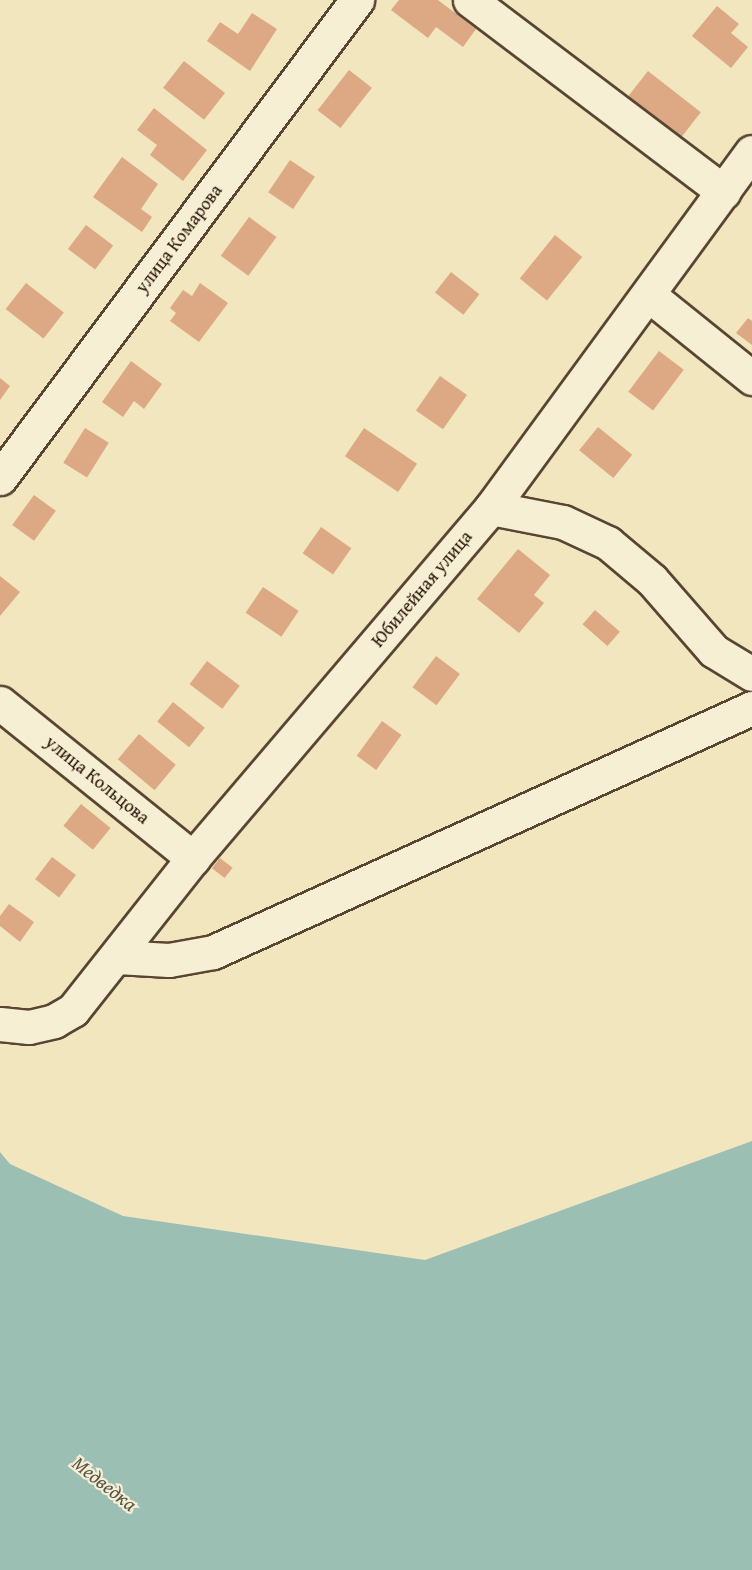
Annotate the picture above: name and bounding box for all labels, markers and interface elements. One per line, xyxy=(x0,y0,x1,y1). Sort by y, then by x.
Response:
street label: улица Комарова xyxy=(131,180,227,298)
street label: Юбилейная улица xyxy=(367,527,477,651)
street label: улица Кольцова xyxy=(40,731,154,829)
water label: Медведка xyxy=(68,1450,142,1516)

